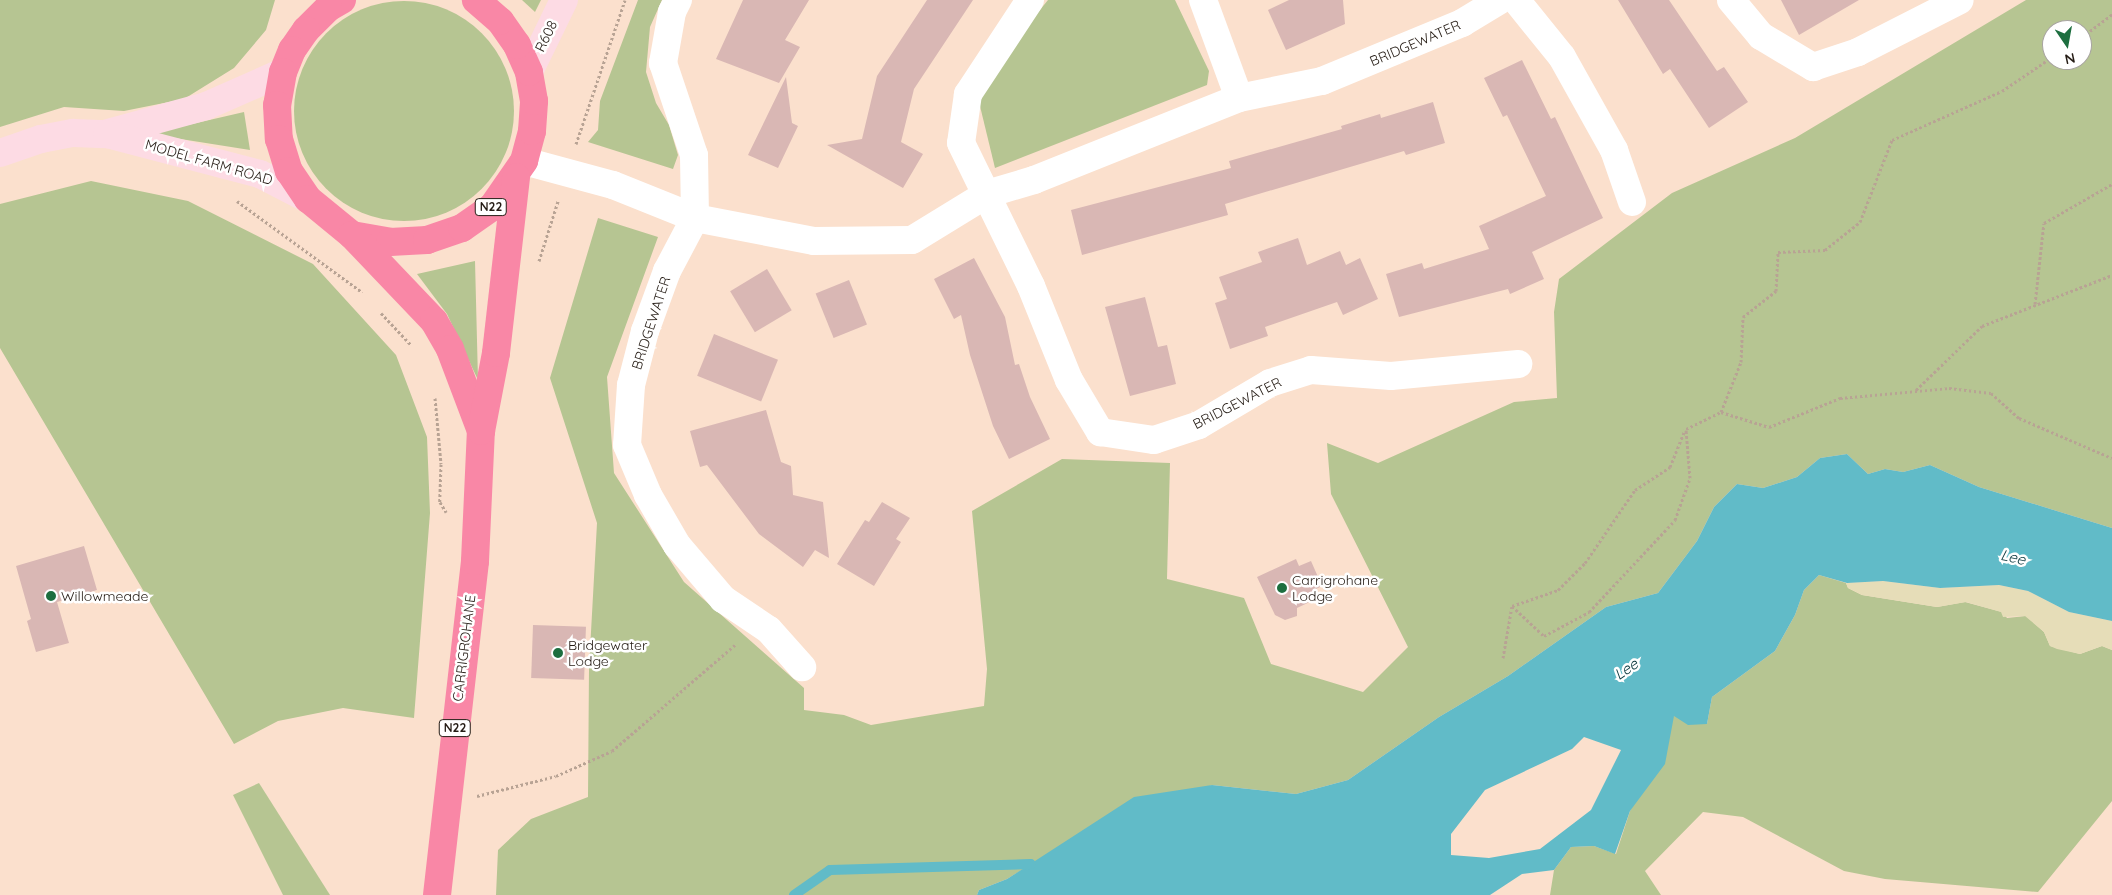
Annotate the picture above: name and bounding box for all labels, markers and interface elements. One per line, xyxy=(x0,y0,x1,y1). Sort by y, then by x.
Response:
street label: BRIDGEWATER xyxy=(1367,16,1463,70)
street label: R608 xyxy=(531,18,561,54)
north arrow xyxy=(2042,20,2092,70)
text: N xyxy=(2063,49,2077,69)
street label: MODEL FARM ROAD xyxy=(143,136,275,188)
road number: N22 xyxy=(475,198,507,216)
street label: BRIDGEWATER xyxy=(628,274,674,372)
street label: BRIDGEWATER xyxy=(1190,373,1284,433)
water label: Lee xyxy=(1999,545,2027,569)
place label: Carrigrohane Lodge xyxy=(1292,572,1378,604)
marker: Carrigrohane Lodge xyxy=(1276,582,1288,594)
place label: Willowmeade xyxy=(61,588,148,604)
marker: Willowmeade xyxy=(45,590,57,602)
street label: CARRIGROHANE xyxy=(449,594,479,702)
place label: Bridgewater Lodge xyxy=(568,637,647,670)
marker: Bridgewater Lodge xyxy=(552,647,564,659)
water label: Lee xyxy=(1611,655,1641,683)
road number: N22 xyxy=(439,718,471,738)

